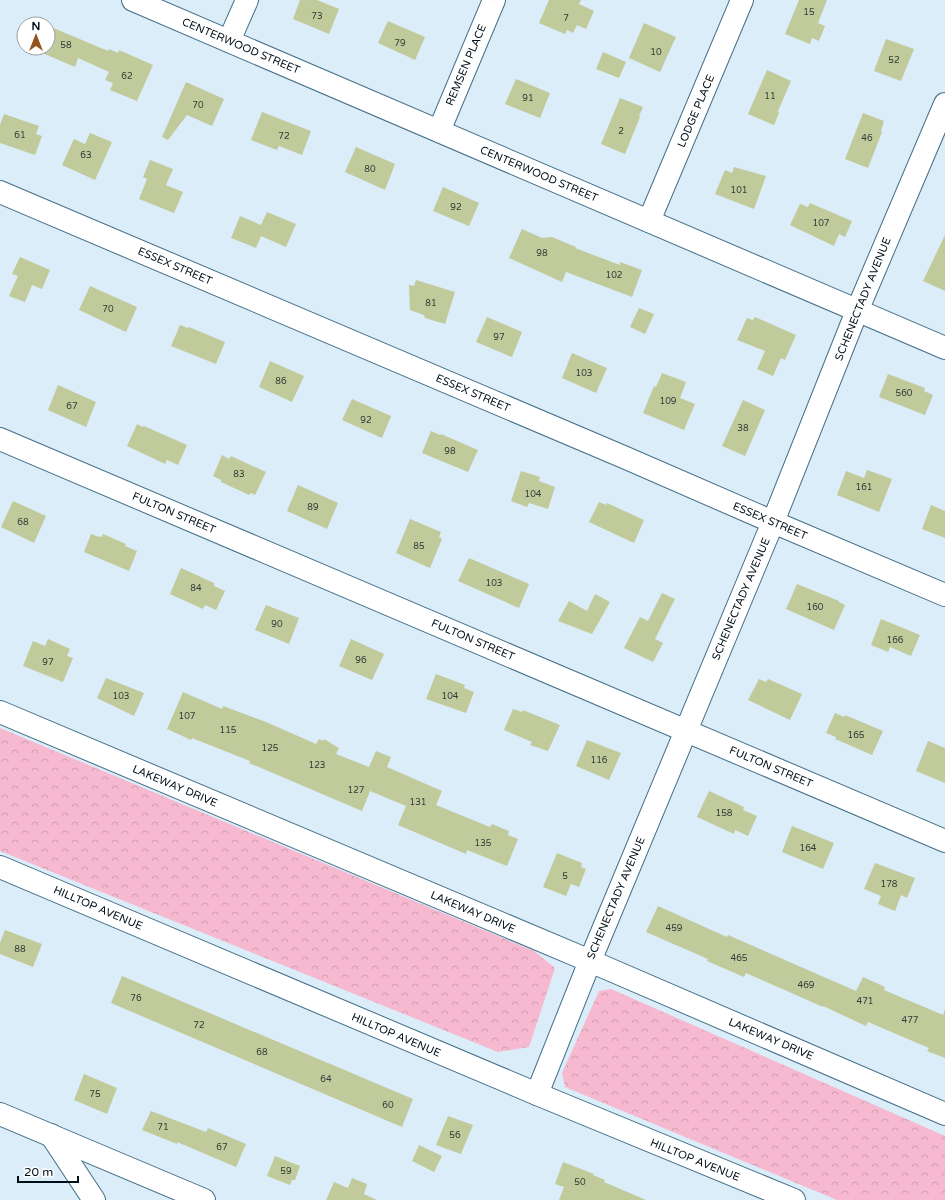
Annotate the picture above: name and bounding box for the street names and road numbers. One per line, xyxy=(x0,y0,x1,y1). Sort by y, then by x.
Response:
street label: CENTERWOOD STREET xyxy=(180,15,302,77)
street label: REMSEN PLACE xyxy=(443,22,489,108)
street label: LODGE PLACE xyxy=(675,73,717,149)
street label: CENTERWOOD STREET xyxy=(478,143,600,205)
street label: SCHENECTADY AVENUE xyxy=(832,235,894,363)
street label: ESSEX STREET xyxy=(136,244,214,288)
street label: ESSEX STREET xyxy=(434,371,512,415)
street label: FULTON STREET xyxy=(130,490,218,537)
street label: ESSEX STREET xyxy=(731,499,809,543)
street label: SCHENECTADY AVENUE xyxy=(709,536,773,662)
street label: FULTON STREET xyxy=(429,617,517,664)
street label: FULTON STREET xyxy=(727,744,815,791)
street label: LAKEWAY DRIVE xyxy=(131,762,219,810)
street label: SCHENECTADY AVENUE xyxy=(584,835,648,961)
street label: HILLTOP AVENUE xyxy=(51,883,145,933)
street label: LAKEWAY DRIVE xyxy=(429,888,517,936)
street label: HILLTOP AVENUE xyxy=(349,1010,443,1060)
street label: LAKEWAY DRIVE xyxy=(727,1015,815,1063)
street label: HILLTOP AVENUE xyxy=(648,1136,742,1184)

